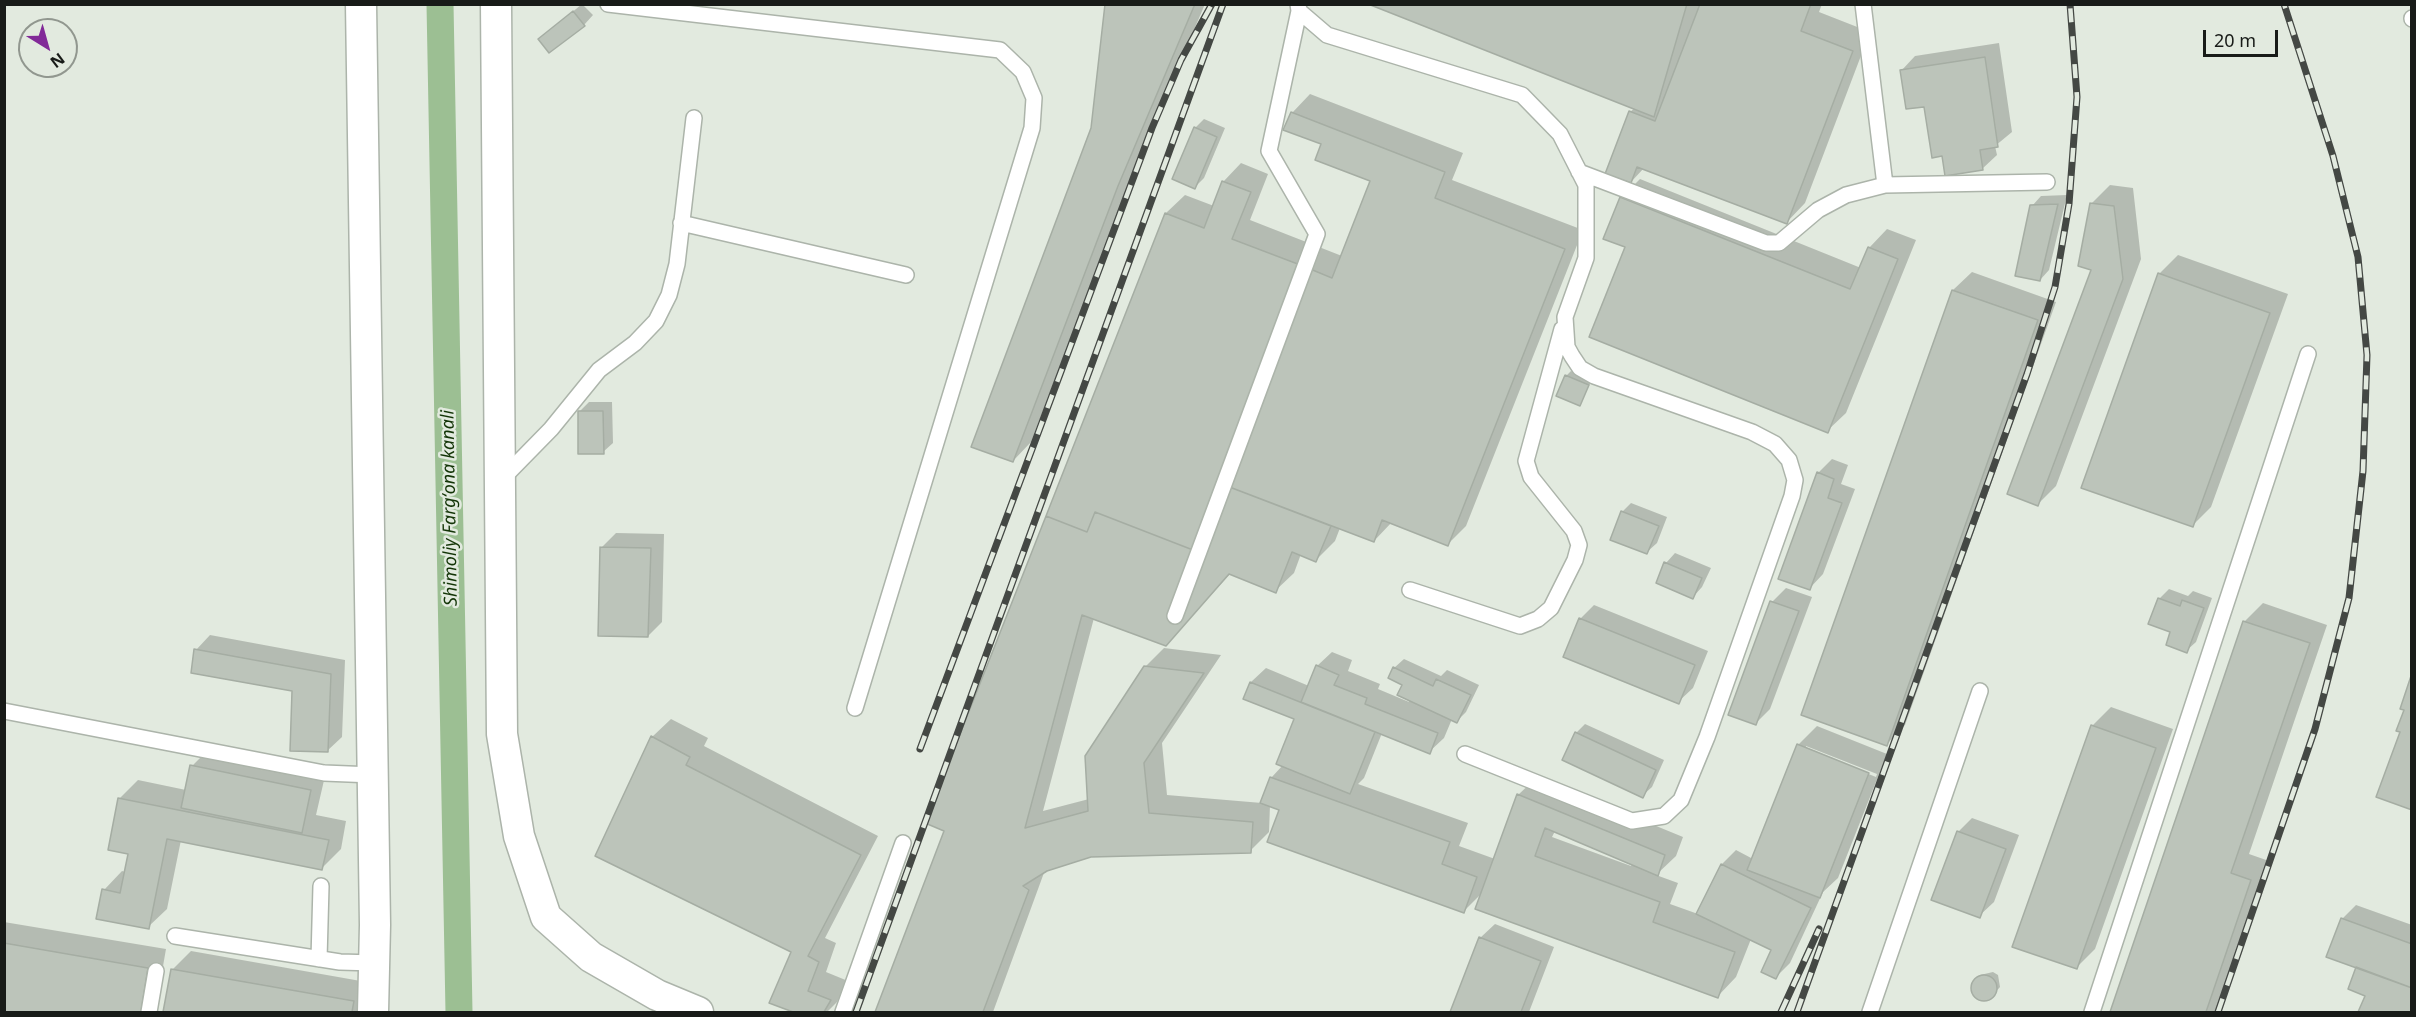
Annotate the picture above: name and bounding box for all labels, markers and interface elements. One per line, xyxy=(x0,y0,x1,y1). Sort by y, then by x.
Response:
north arrow xyxy=(18,18,78,78)
scale bar xyxy=(2206,18,2281,56)
text: 20 m xyxy=(2214,28,2256,52)
text: N xyxy=(46,48,69,73)
water label: Shimoliy Fargʻona kanali xyxy=(437,410,463,606)

